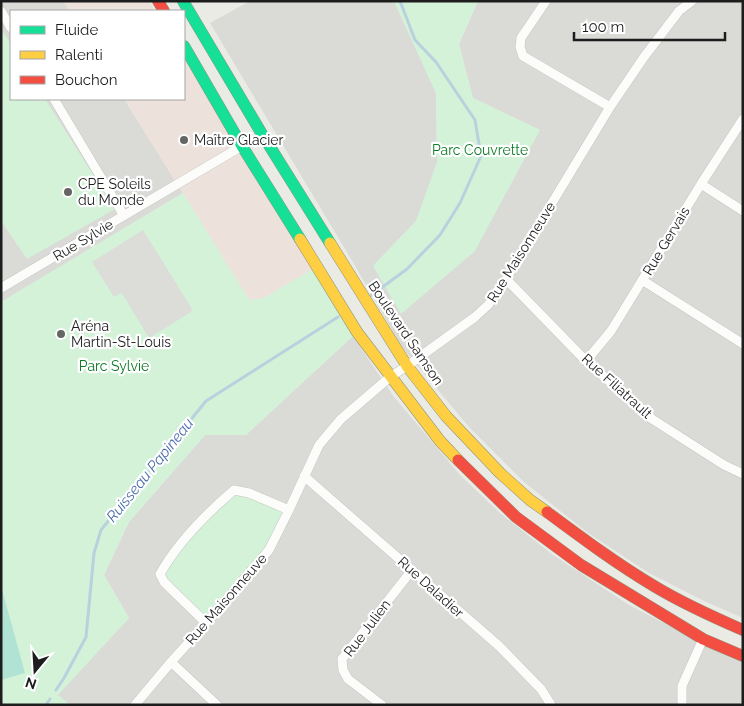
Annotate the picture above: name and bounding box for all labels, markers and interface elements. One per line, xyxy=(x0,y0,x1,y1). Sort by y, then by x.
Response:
legend xyxy=(10,10,185,100)
scale bar xyxy=(574,10,725,42)
text: 100 m xyxy=(582,18,624,36)
text: Fluide xyxy=(55,21,98,39)
text: Ralenti xyxy=(55,46,103,64)
text: Bouchon xyxy=(55,71,117,89)
place label: Maître Glacier xyxy=(194,132,283,148)
marker: Maître Glacier xyxy=(178,134,190,146)
park label: Parc Couvrette xyxy=(432,142,528,158)
place label: CPE Soleils du Monde xyxy=(78,176,151,208)
marker: CPE Soleils du Monde xyxy=(62,186,74,198)
street label: Rue Maisonneuve xyxy=(484,199,558,305)
street label: Rue Gervais xyxy=(639,204,693,278)
street label: Rue Sylvie xyxy=(50,216,116,264)
street label: Boulevard Samson xyxy=(365,278,447,388)
place label: Aréna Martin-St-Louis xyxy=(71,318,171,350)
marker: Aréna Martin-St-Louis xyxy=(55,328,67,340)
street label: Rue Filiatrault xyxy=(579,350,656,422)
park label: Parc Sylvie xyxy=(79,358,149,374)
water label: Ruisseau Papineau xyxy=(103,414,198,525)
street label: Rue Maisonneuve xyxy=(182,550,270,648)
street label: Rue Daladier xyxy=(395,553,467,621)
street label: Rue Julien xyxy=(340,596,394,660)
north arrow xyxy=(10,646,60,696)
text: N xyxy=(23,674,39,693)

